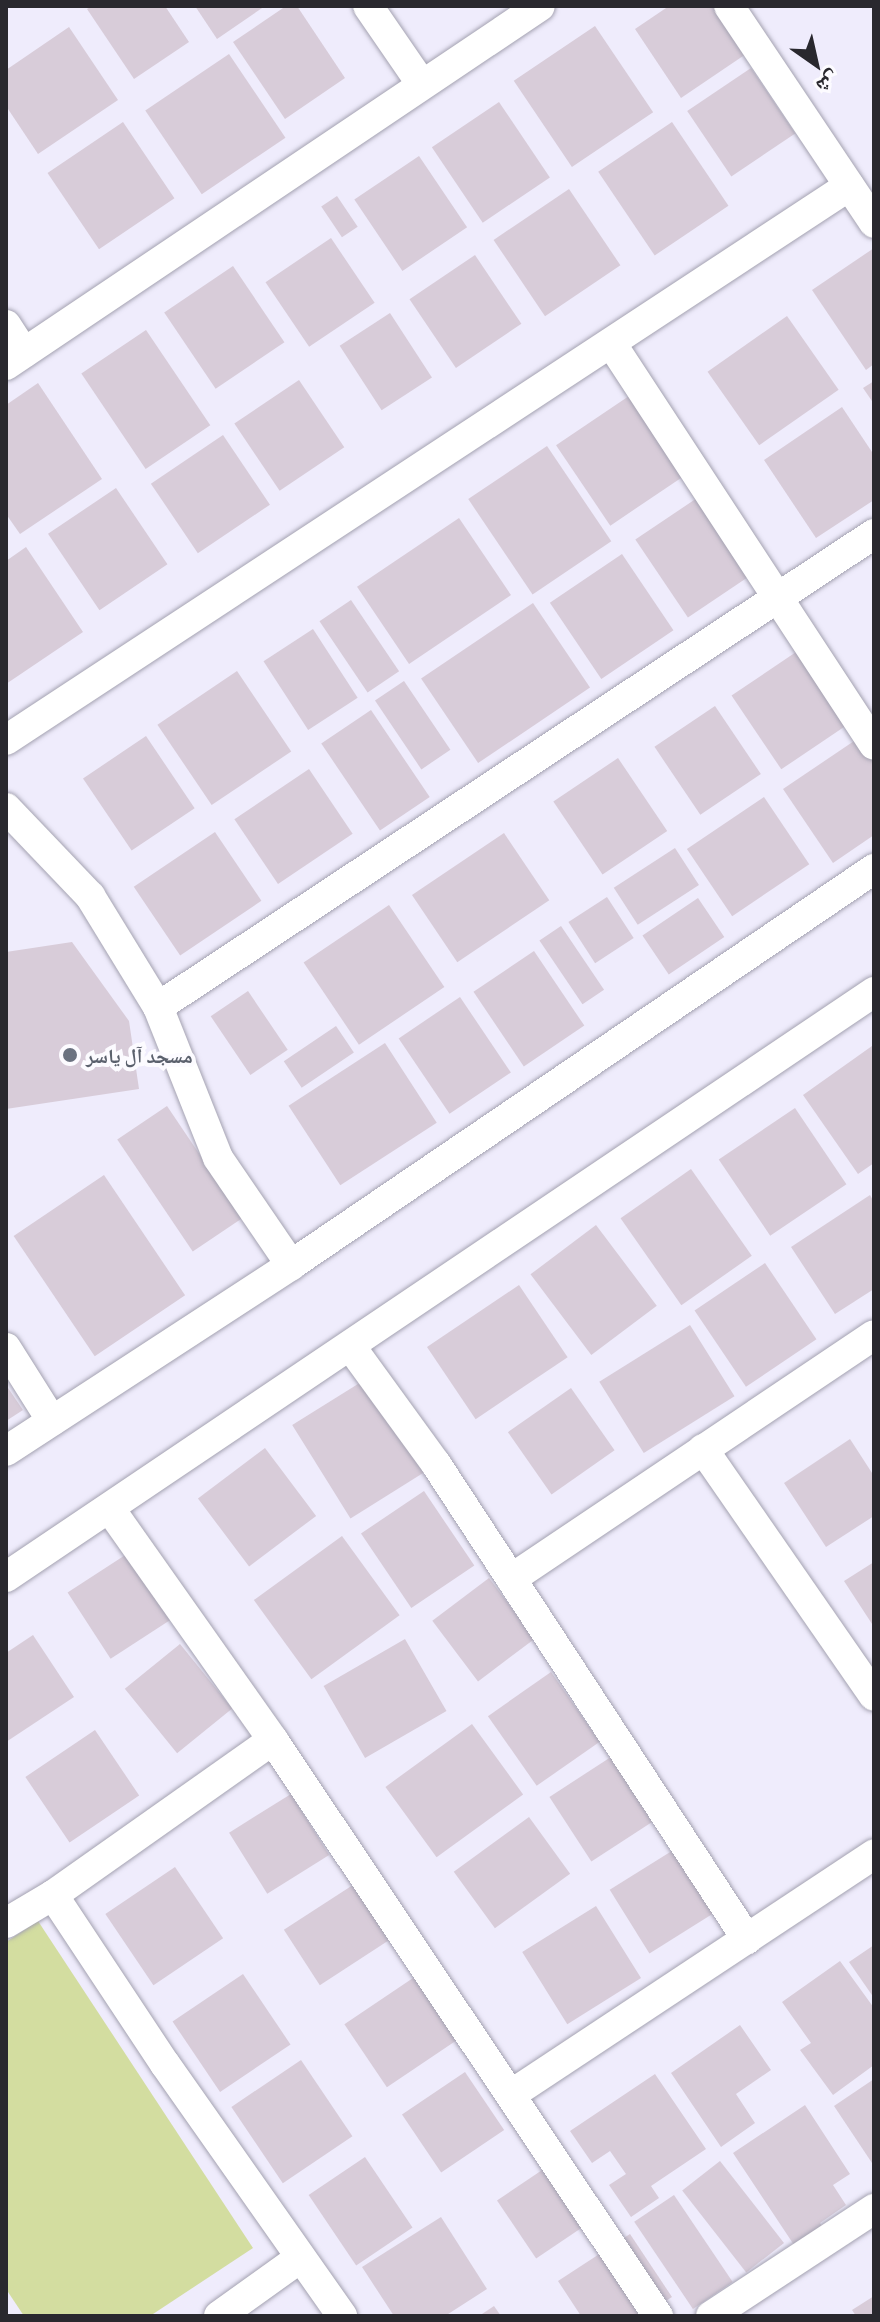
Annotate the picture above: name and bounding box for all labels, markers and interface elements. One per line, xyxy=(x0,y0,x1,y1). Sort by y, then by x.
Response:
north arrow xyxy=(776,24,856,104)
text: ش xyxy=(812,67,846,101)
place label: مسجد آل ياسر xyxy=(86,1043,193,1067)
marker: مسجد آل ياسر xyxy=(61,1046,79,1064)

